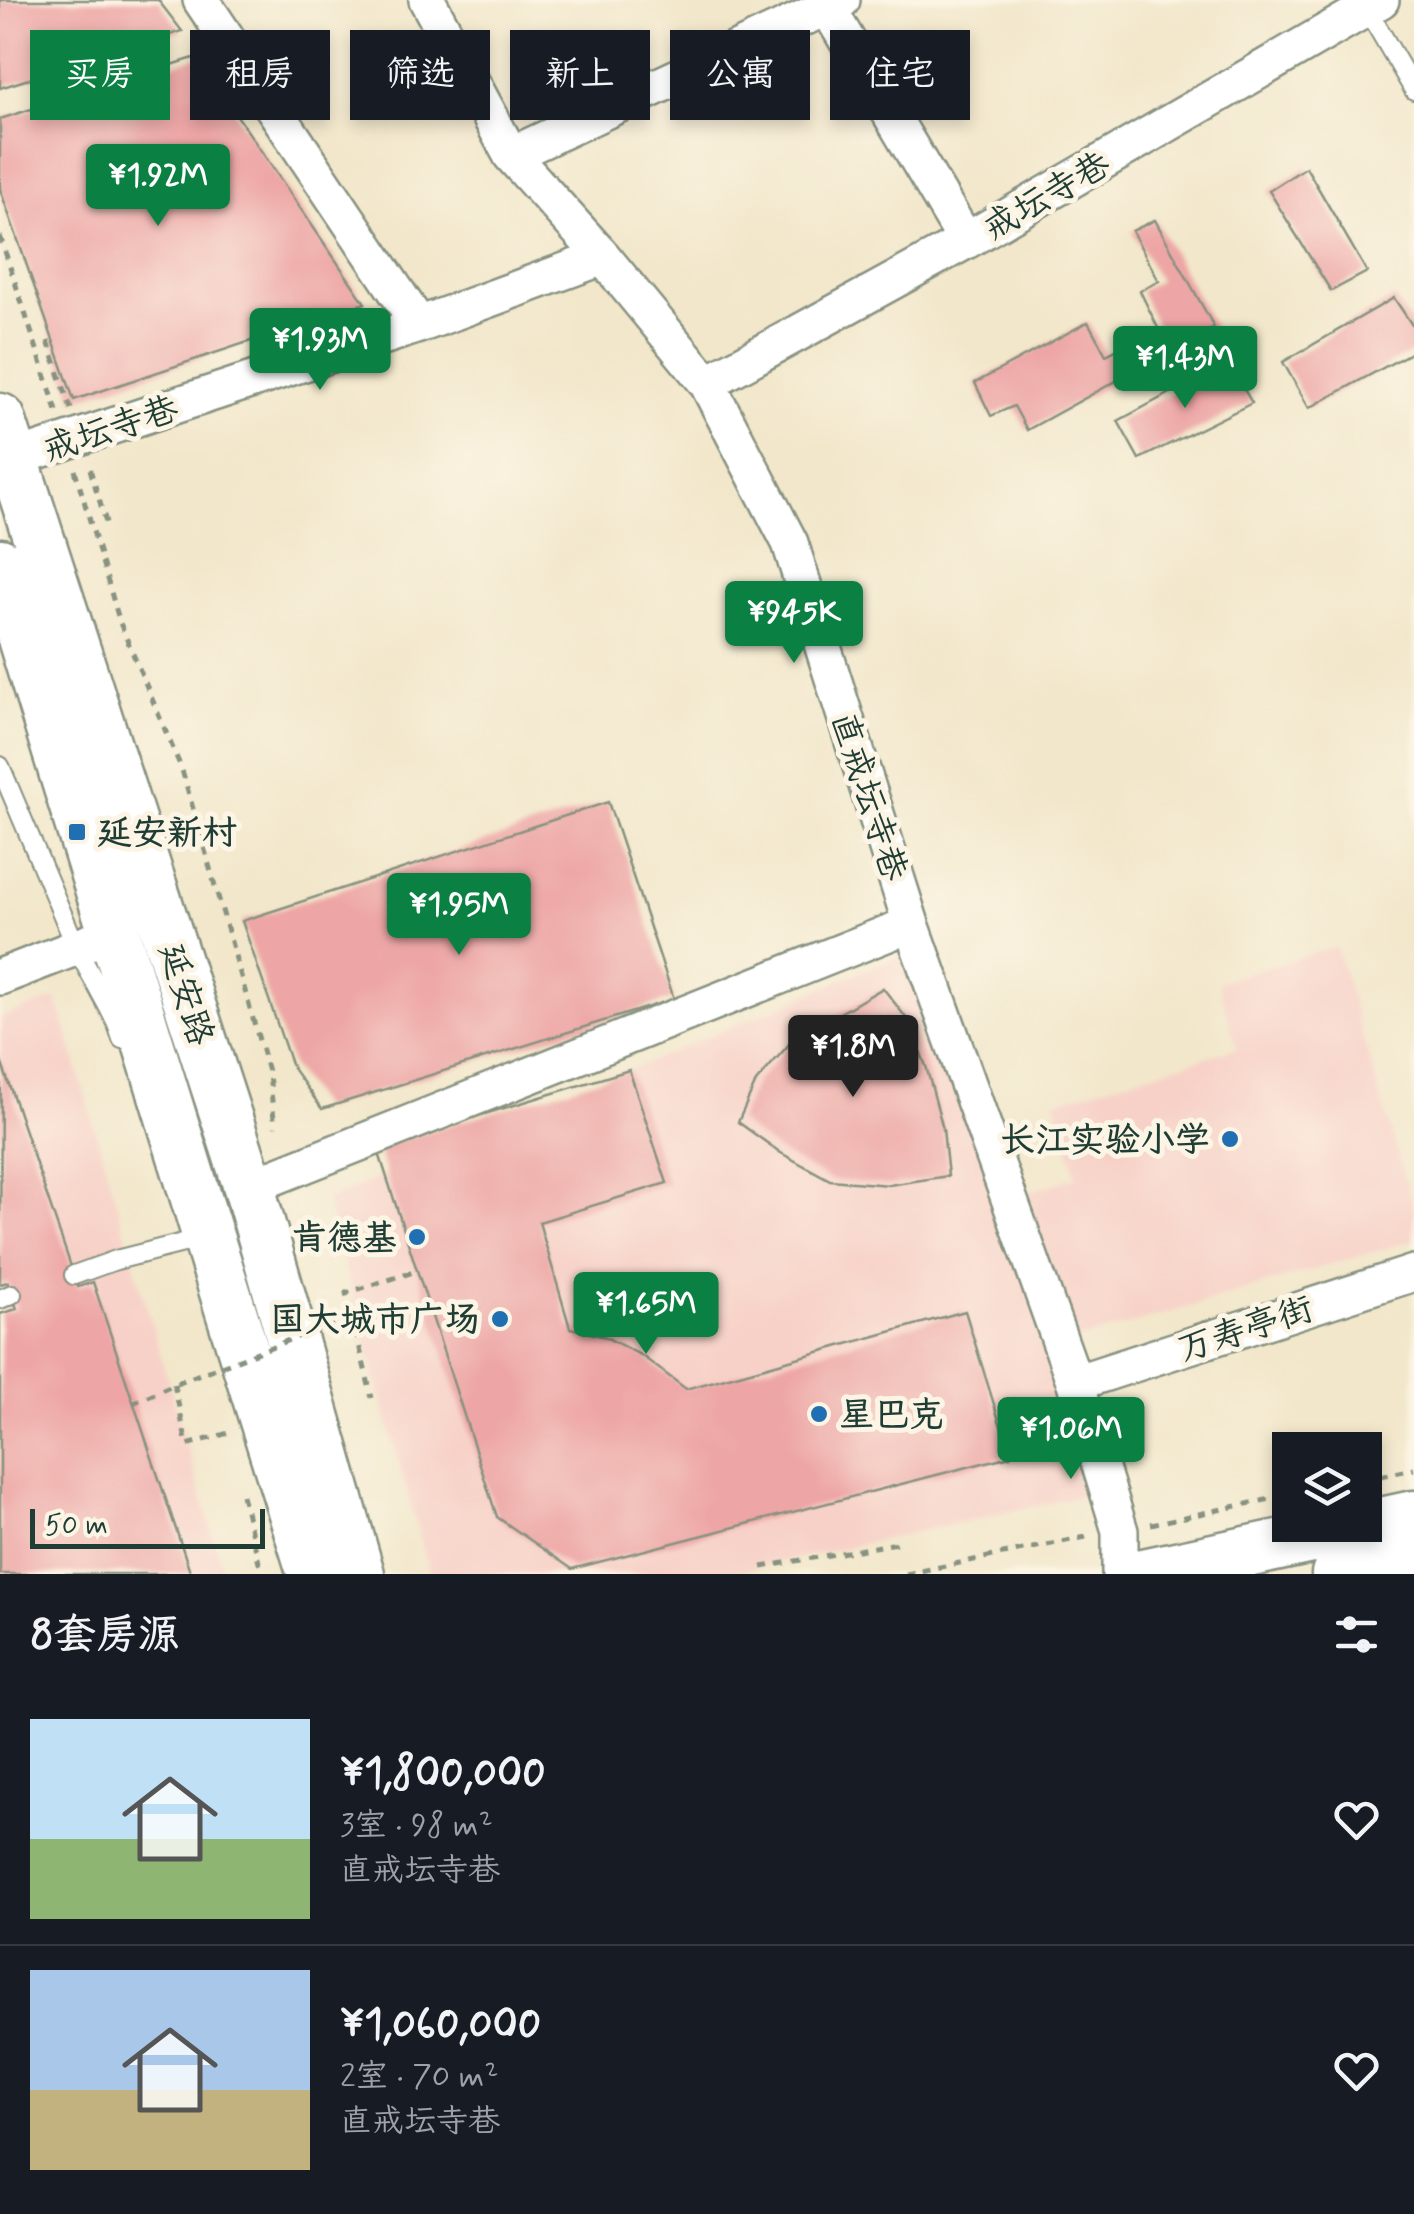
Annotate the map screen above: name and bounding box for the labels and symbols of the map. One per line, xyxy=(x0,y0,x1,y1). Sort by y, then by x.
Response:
street label: 戒坛寺巷 xyxy=(975,142,1119,252)
pin: ¥1.92M xyxy=(77,144,239,229)
pin: ¥1.93M xyxy=(239,308,401,393)
pin: ¥1.43M xyxy=(1104,326,1266,411)
street label: 戒坛寺巷 xyxy=(37,386,184,473)
pin: ¥945K xyxy=(724,581,864,666)
street label: 直戒坛寺巷 xyxy=(819,706,917,887)
place label: 延安新村 xyxy=(97,811,237,857)
marker: 延安新村 xyxy=(66,821,88,843)
pin: ¥1.95M xyxy=(378,873,540,958)
street label: 延安路 xyxy=(147,938,223,1052)
pin: ¥1.8M xyxy=(783,1015,923,1100)
place label: 长江实验小学 xyxy=(1000,1118,1210,1164)
marker: 长江实验小学 xyxy=(1219,1128,1241,1150)
place label: 肯德基 xyxy=(292,1216,397,1262)
marker: 肯德基 xyxy=(406,1226,428,1248)
pin: ¥1.65M xyxy=(565,1272,727,1357)
street label: 万寿亭街 xyxy=(1172,1286,1319,1373)
place label: 国大城市广场 xyxy=(270,1298,480,1344)
marker: 国大城市广场 xyxy=(489,1308,511,1330)
place label: 星巴克 xyxy=(839,1393,944,1439)
pin: ¥1.06M xyxy=(990,1397,1152,1482)
marker: 星巴克 xyxy=(808,1403,830,1425)
scale bar xyxy=(30,1504,265,1548)

